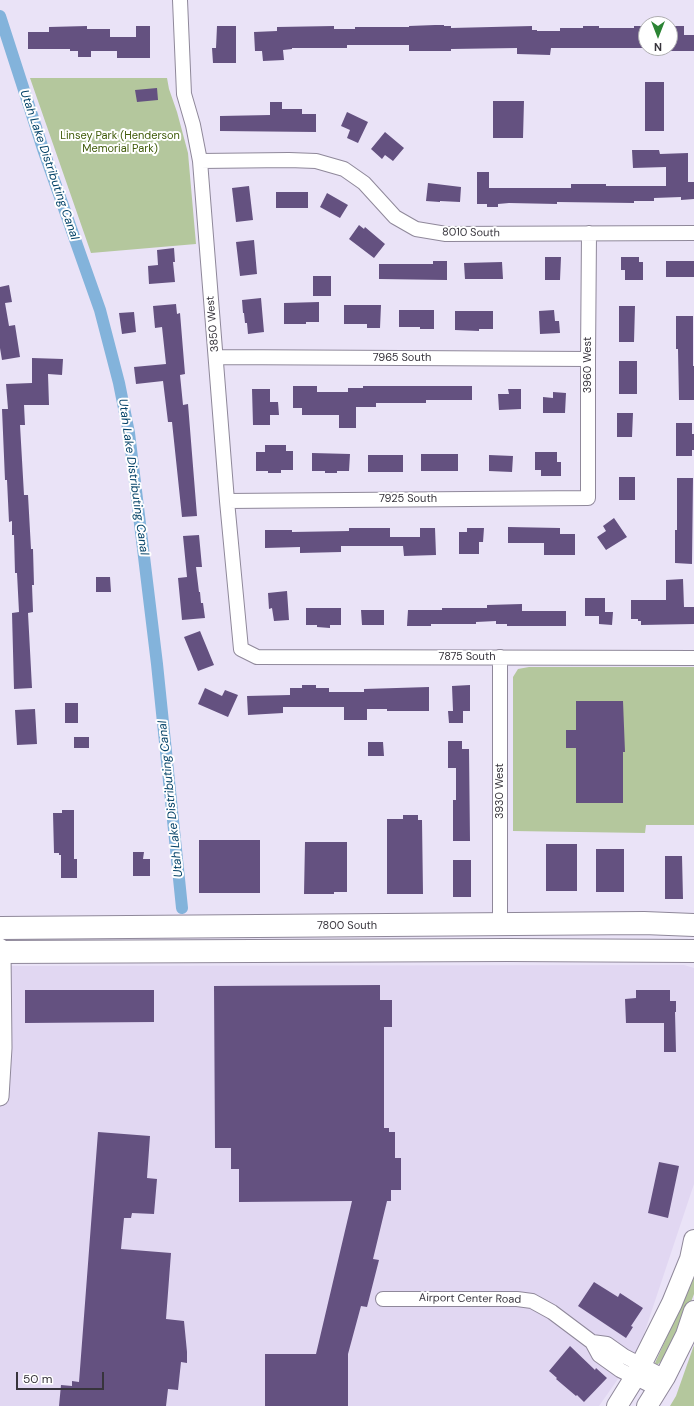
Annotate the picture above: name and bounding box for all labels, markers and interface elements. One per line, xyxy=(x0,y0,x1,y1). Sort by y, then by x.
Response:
north arrow xyxy=(638,16,678,56)
text: N xyxy=(654,40,662,54)
water label: Utah Lake Distributing Canal xyxy=(17,88,81,242)
park label: Linsey Park (Henderson Memorial Park) xyxy=(60,129,180,155)
street label: 8010 South xyxy=(442,226,500,240)
street label: 3850 West xyxy=(204,295,222,353)
street label: 3960 West xyxy=(581,337,595,393)
street label: 7965 South xyxy=(373,351,431,365)
water label: Utah Lake Distributing Canal xyxy=(115,398,151,556)
street label: 7925 South xyxy=(379,492,437,506)
street label: 7875 South xyxy=(438,650,496,664)
water label: Utah Lake Distributing Canal xyxy=(156,720,186,878)
street label: 3930 West xyxy=(493,763,507,819)
street label: 7800 South xyxy=(317,919,377,933)
street label: Airport Center Road xyxy=(419,1292,521,1306)
scale bar xyxy=(18,1364,106,1390)
text: 50 m xyxy=(23,1371,52,1387)

